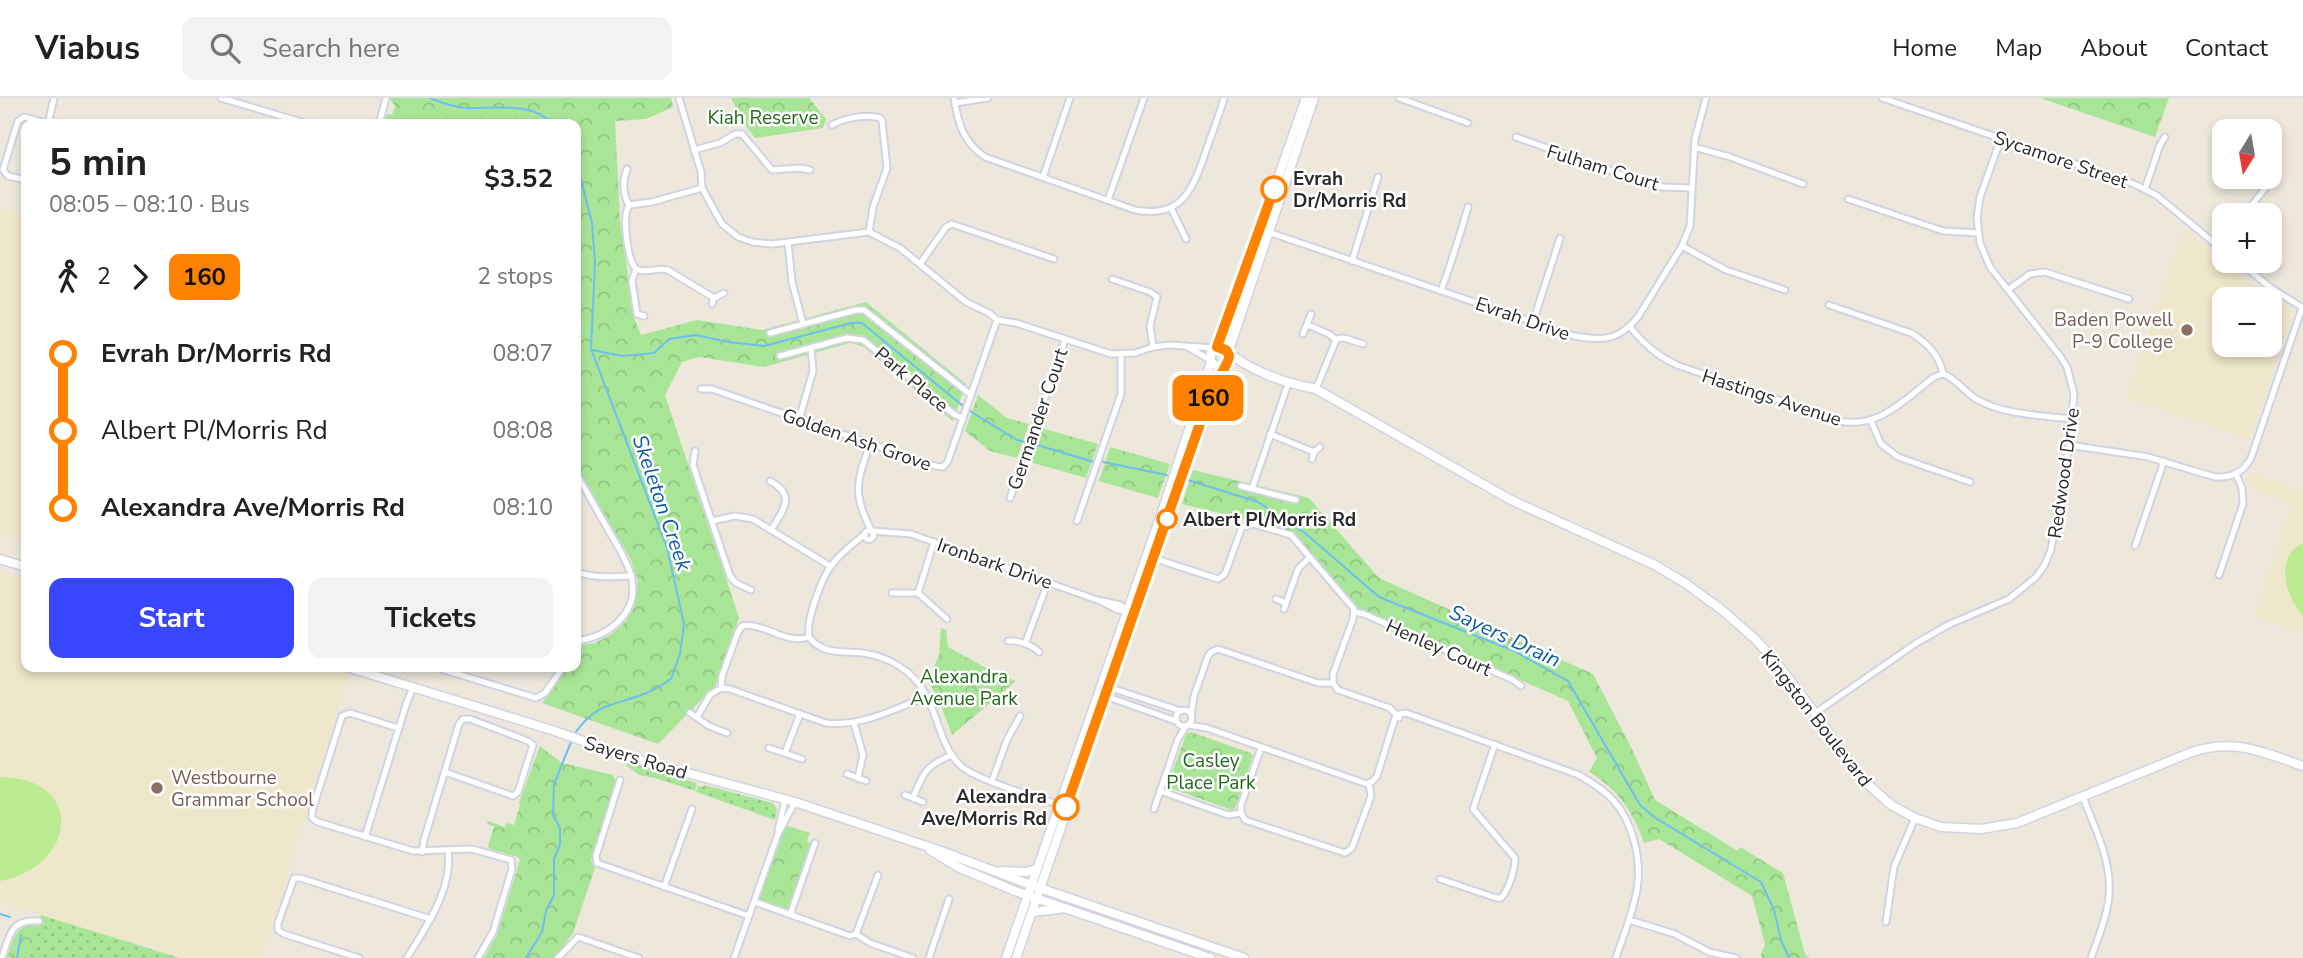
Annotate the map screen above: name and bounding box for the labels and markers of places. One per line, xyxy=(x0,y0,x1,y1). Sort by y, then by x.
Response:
place label: Evrah Dr/Morris Rd xyxy=(1293,166,1406,214)
marker: Evrah Dr/Morris Rd xyxy=(1261,176,1287,202)
place label: Baden Powell P-9 College xyxy=(2054,307,2173,355)
marker: Baden Powell P-9 College xyxy=(2179,322,2195,338)
place label: Albert Pl/Morris Rd xyxy=(1183,507,1356,533)
marker: Albert Pl/Morris Rd xyxy=(1157,509,1177,529)
place label: Westbourne Grammar School xyxy=(171,765,314,813)
marker: Westbourne Grammar School xyxy=(149,780,165,796)
place label: Alexandra Ave/Morris Rd xyxy=(921,784,1047,832)
marker: Alexandra Ave/Morris Rd xyxy=(1053,794,1079,820)

